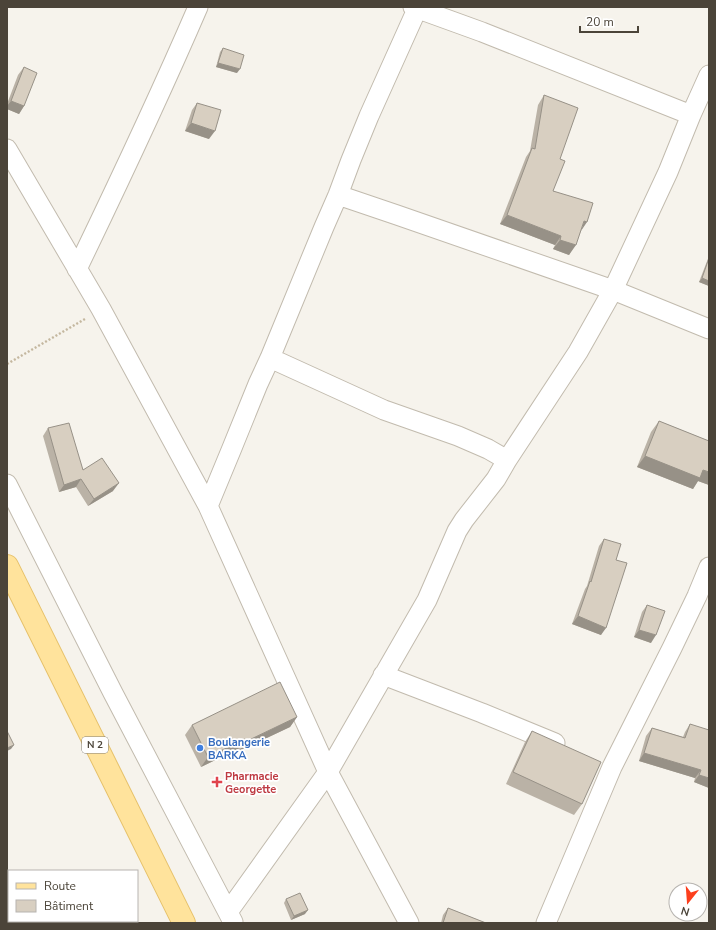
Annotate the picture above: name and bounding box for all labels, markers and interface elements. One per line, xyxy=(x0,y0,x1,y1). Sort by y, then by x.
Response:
scale bar xyxy=(580,8,638,34)
text: 20 m xyxy=(586,14,614,30)
place label: Boulangerie BARKA xyxy=(208,735,270,763)
road number: N 2 xyxy=(82,737,108,753)
marker: Boulangerie BARKA xyxy=(195,743,205,753)
place label: Pharmacie Georgette xyxy=(225,769,279,797)
marker: Pharmacie Georgette xyxy=(212,777,222,787)
legend xyxy=(8,870,138,922)
text: Route xyxy=(44,878,76,894)
north arrow xyxy=(668,882,708,922)
text: Bâtiment xyxy=(44,898,94,914)
text: N xyxy=(679,903,691,919)

